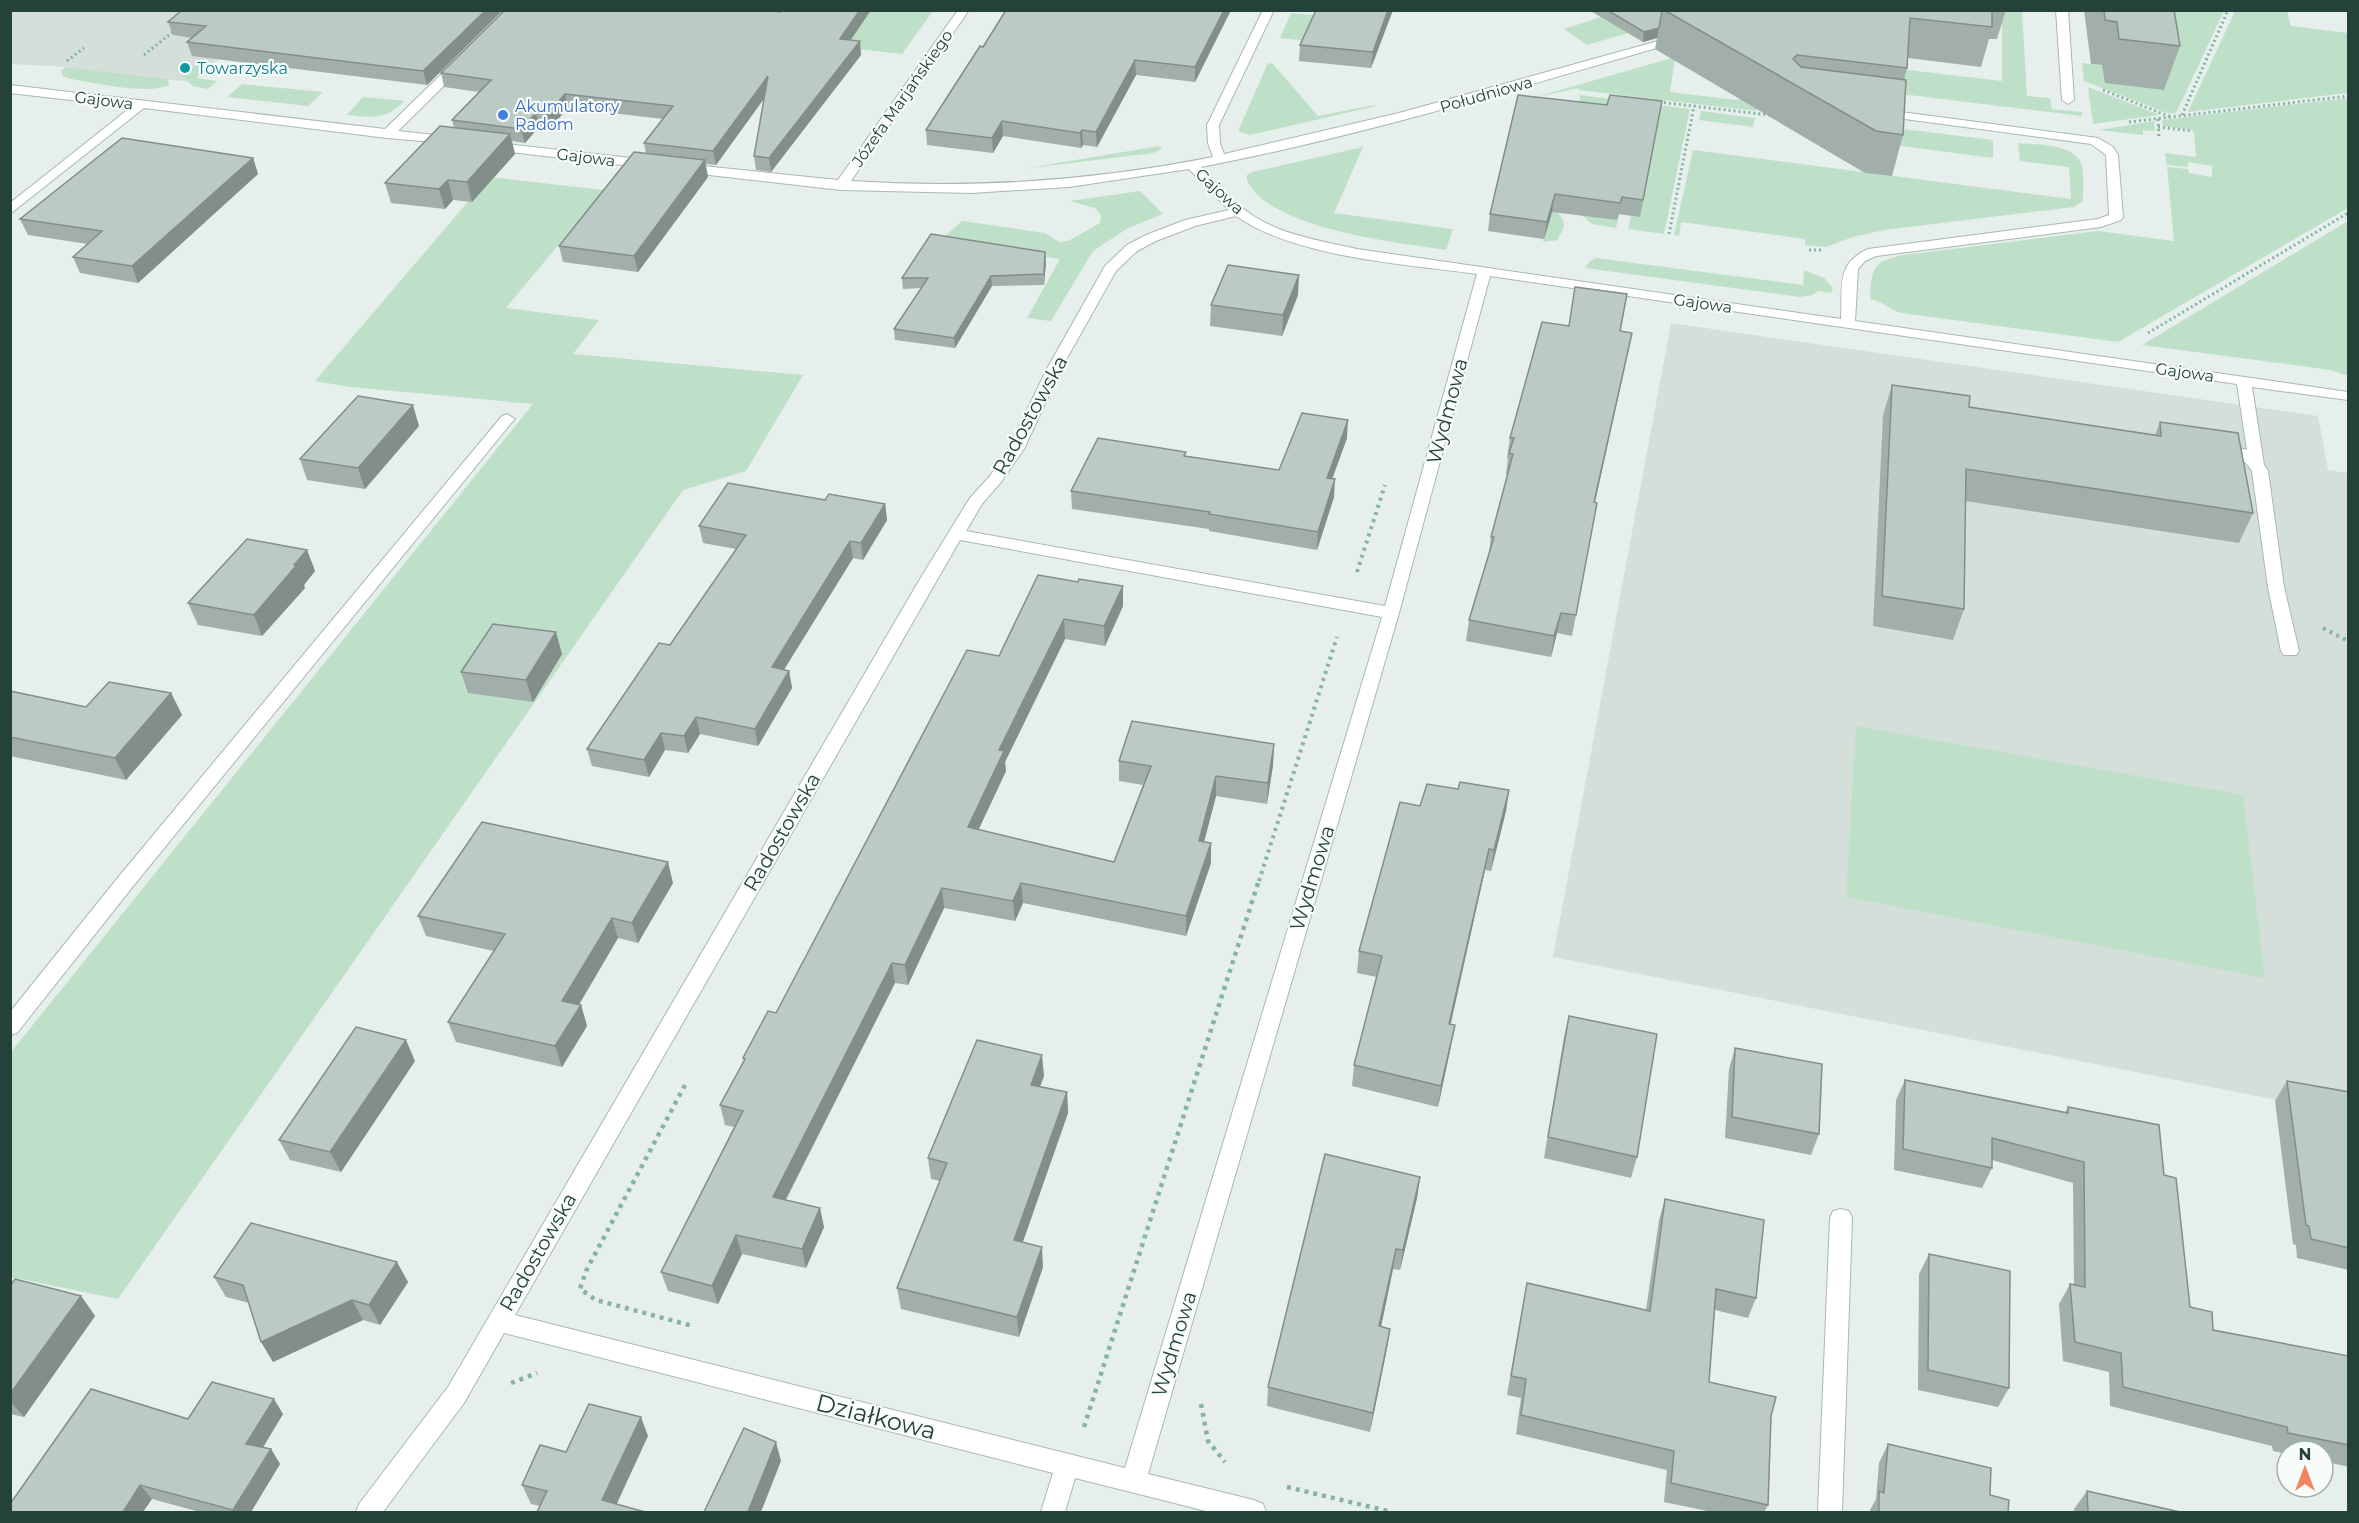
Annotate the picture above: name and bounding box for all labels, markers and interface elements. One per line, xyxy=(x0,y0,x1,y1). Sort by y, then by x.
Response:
street label: Józefa Marjańskiego xyxy=(847,26,957,171)
place label: Towarzyska xyxy=(197,59,288,78)
marker: Towarzyska xyxy=(178,61,192,75)
street label: Południowa xyxy=(1438,72,1535,117)
street label: Gajowa xyxy=(73,87,134,114)
place label: Akumulatory Radom xyxy=(515,97,620,134)
marker: Akumulatory Radom xyxy=(496,108,510,122)
street label: Gajowa xyxy=(555,144,616,171)
street label: Gajowa xyxy=(1192,164,1248,218)
street label: Gajowa xyxy=(1672,290,1734,317)
street label: Radostowska xyxy=(987,351,1073,479)
street label: Wydmowa xyxy=(1421,355,1473,467)
street label: Gajowa xyxy=(2154,359,2216,386)
street label: Radostowska xyxy=(738,769,826,895)
street label: Wydmowa xyxy=(1285,822,1339,934)
street label: Radostowska xyxy=(494,1189,582,1315)
street label: Wydmowa xyxy=(1147,1288,1201,1400)
street label: Działkowa xyxy=(813,1388,939,1445)
north arrow xyxy=(2275,1439,2335,1499)
text: N xyxy=(2299,1445,2311,1464)

